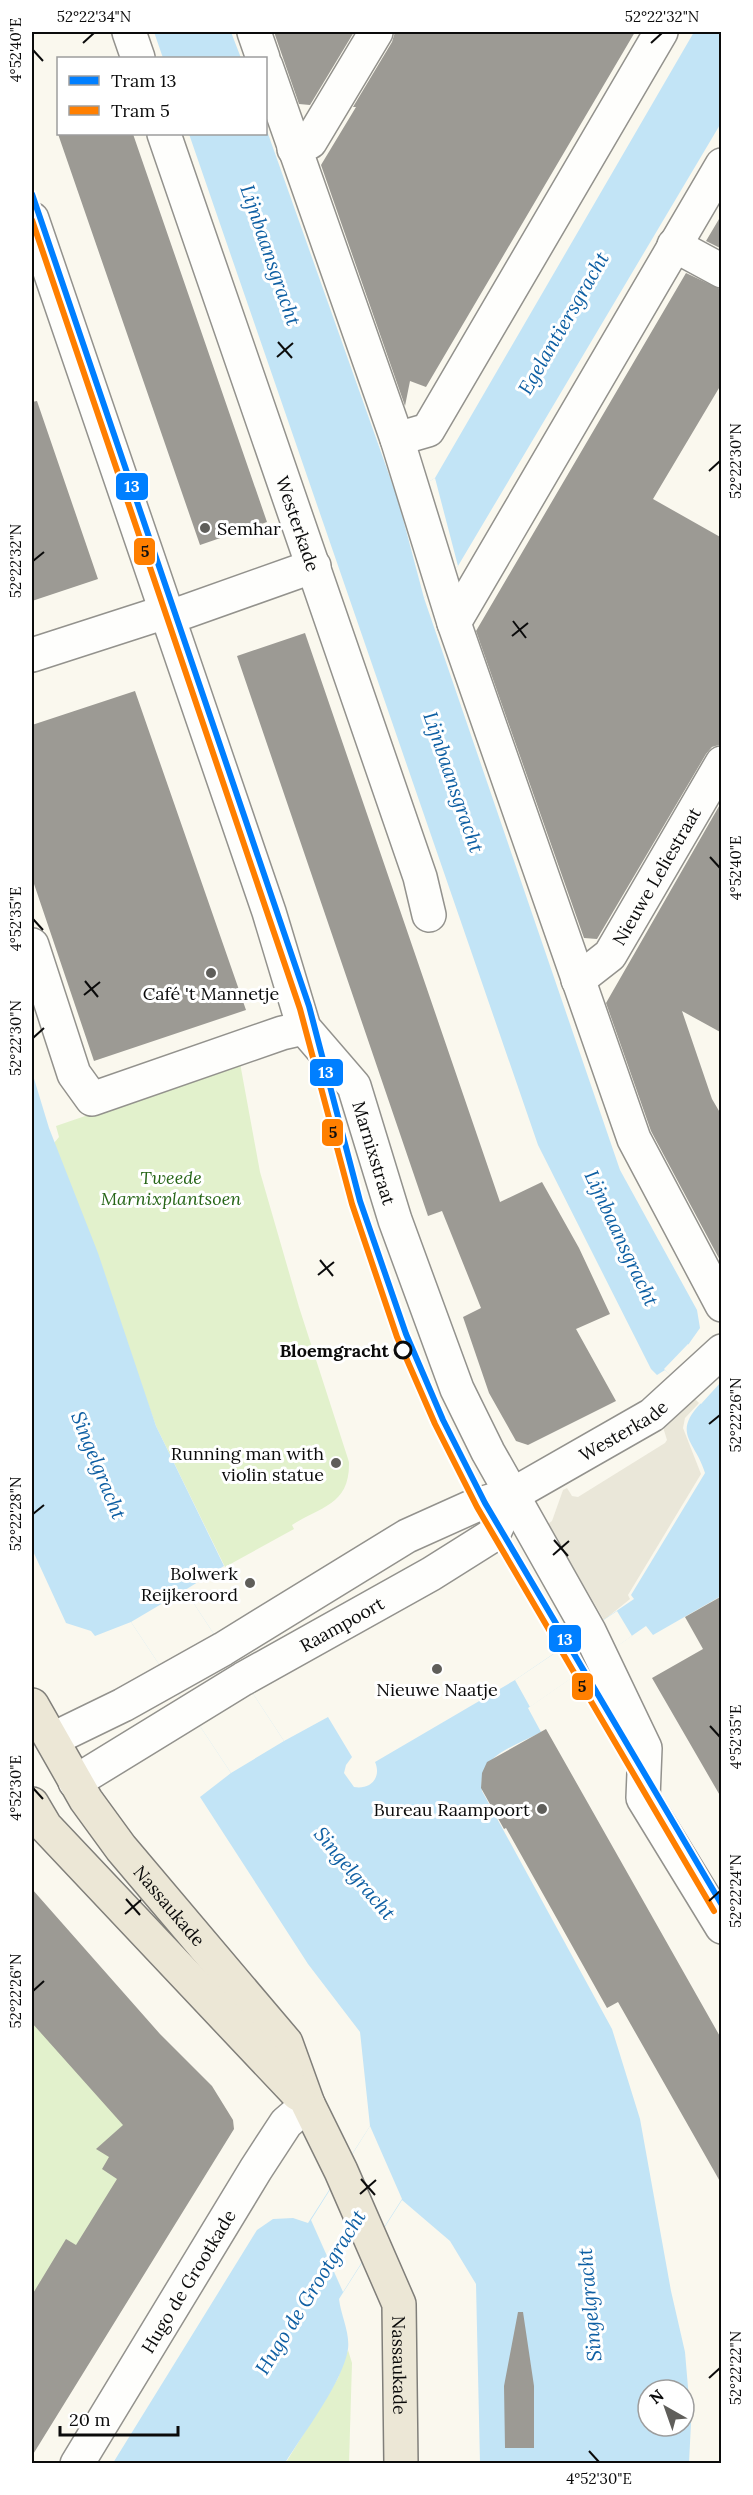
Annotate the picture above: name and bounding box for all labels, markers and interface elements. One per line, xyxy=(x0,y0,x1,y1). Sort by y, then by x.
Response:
text: 52°22'34"N xyxy=(57,7,131,26)
text: 52°22'32"N xyxy=(625,7,699,26)
text: 4°52'40"E xyxy=(6,18,25,82)
legend xyxy=(57,57,267,135)
text: Tram 13 xyxy=(111,69,177,92)
text: Tram 5 xyxy=(111,99,170,122)
water label: Lijnbaansgracht xyxy=(235,181,307,329)
water label: Egelantiersgracht xyxy=(512,247,614,399)
text: 52°22'30"N xyxy=(726,423,745,499)
line badge: 13 xyxy=(115,472,149,501)
street label: Westerkade xyxy=(271,473,325,574)
text: 13 xyxy=(124,476,140,496)
place label: Semhar xyxy=(217,517,281,540)
marker: Semhar xyxy=(198,521,212,535)
text: 52°22'32"N xyxy=(6,524,25,598)
line badge: 5 xyxy=(133,537,156,566)
text: 5 xyxy=(141,541,150,561)
water label: Lijnbaansgracht xyxy=(418,708,490,856)
street label: Nieuwe Leliestraat xyxy=(607,803,705,949)
text: 4°52'40"E xyxy=(726,836,745,900)
text: 4°52'35"E xyxy=(6,887,25,951)
marker: Café 't Mannetje xyxy=(204,966,218,980)
place label: Café 't Mannetje xyxy=(143,982,279,1005)
text: 52°22'30"N xyxy=(6,1000,25,1076)
line badge: 13 xyxy=(309,1058,344,1087)
text: 13 xyxy=(318,1062,334,1082)
street label: Marnixstraat xyxy=(348,1098,401,1208)
line badge: 5 xyxy=(321,1118,344,1147)
text: 5 xyxy=(329,1122,338,1142)
park label: Tweede Marnixplantsoen xyxy=(101,1166,241,1210)
water label: Lijnbaansgracht xyxy=(580,1166,665,1311)
place label: Bloemgracht xyxy=(279,1339,390,1362)
marker: Bloemgracht xyxy=(394,1341,412,1359)
text: 52°22'26"N xyxy=(726,1378,745,1452)
street label: Westerkade xyxy=(575,1395,673,1466)
water label: Singelgracht xyxy=(66,1407,132,1523)
place label: Running man with violin statue xyxy=(171,1442,324,1486)
marker: Running man with violin statue xyxy=(329,1456,343,1470)
text: 52°22'28"N xyxy=(6,1477,25,1551)
place label: Bolwerk Reijkeroord xyxy=(141,1562,238,1606)
marker: Bolwerk Reijkeroord xyxy=(243,1576,257,1590)
street label: Raampoort xyxy=(296,1591,388,1657)
line badge: 13 xyxy=(548,1624,582,1653)
text: 13 xyxy=(557,1629,573,1649)
marker: Nieuwe Naatje xyxy=(430,1662,444,1676)
line badge: 5 xyxy=(571,1672,594,1701)
text: 5 xyxy=(578,1676,587,1696)
place label: Nieuwe Naatje xyxy=(376,1678,498,1701)
text: 4°52'35"E xyxy=(726,1705,745,1769)
text: 4°52'30"E xyxy=(6,1755,25,1821)
place label: Bureau Raampoort xyxy=(373,1798,530,1821)
marker: Bureau Raampoort xyxy=(535,1802,549,1816)
water label: Singelgracht xyxy=(309,1821,402,1925)
text: 52°22'24"N xyxy=(726,1854,745,1928)
street label: Nassaukade xyxy=(129,1860,211,1951)
text: 52°22'26"N xyxy=(6,1954,25,2028)
water label: Hugo de Grootgracht xyxy=(249,2204,371,2379)
street label: Hugo de Grootkade xyxy=(136,2205,240,2357)
water label: Singelgracht xyxy=(572,2246,606,2363)
street label: Nassaukade xyxy=(388,2316,412,2415)
text: 52°22'22"N xyxy=(726,2331,745,2405)
north arrow xyxy=(636,2378,696,2438)
text: N xyxy=(645,2385,668,2408)
scale bar xyxy=(60,2399,178,2437)
text: 20 m xyxy=(69,2408,111,2431)
text: 4°52'30"E xyxy=(566,2469,632,2488)

